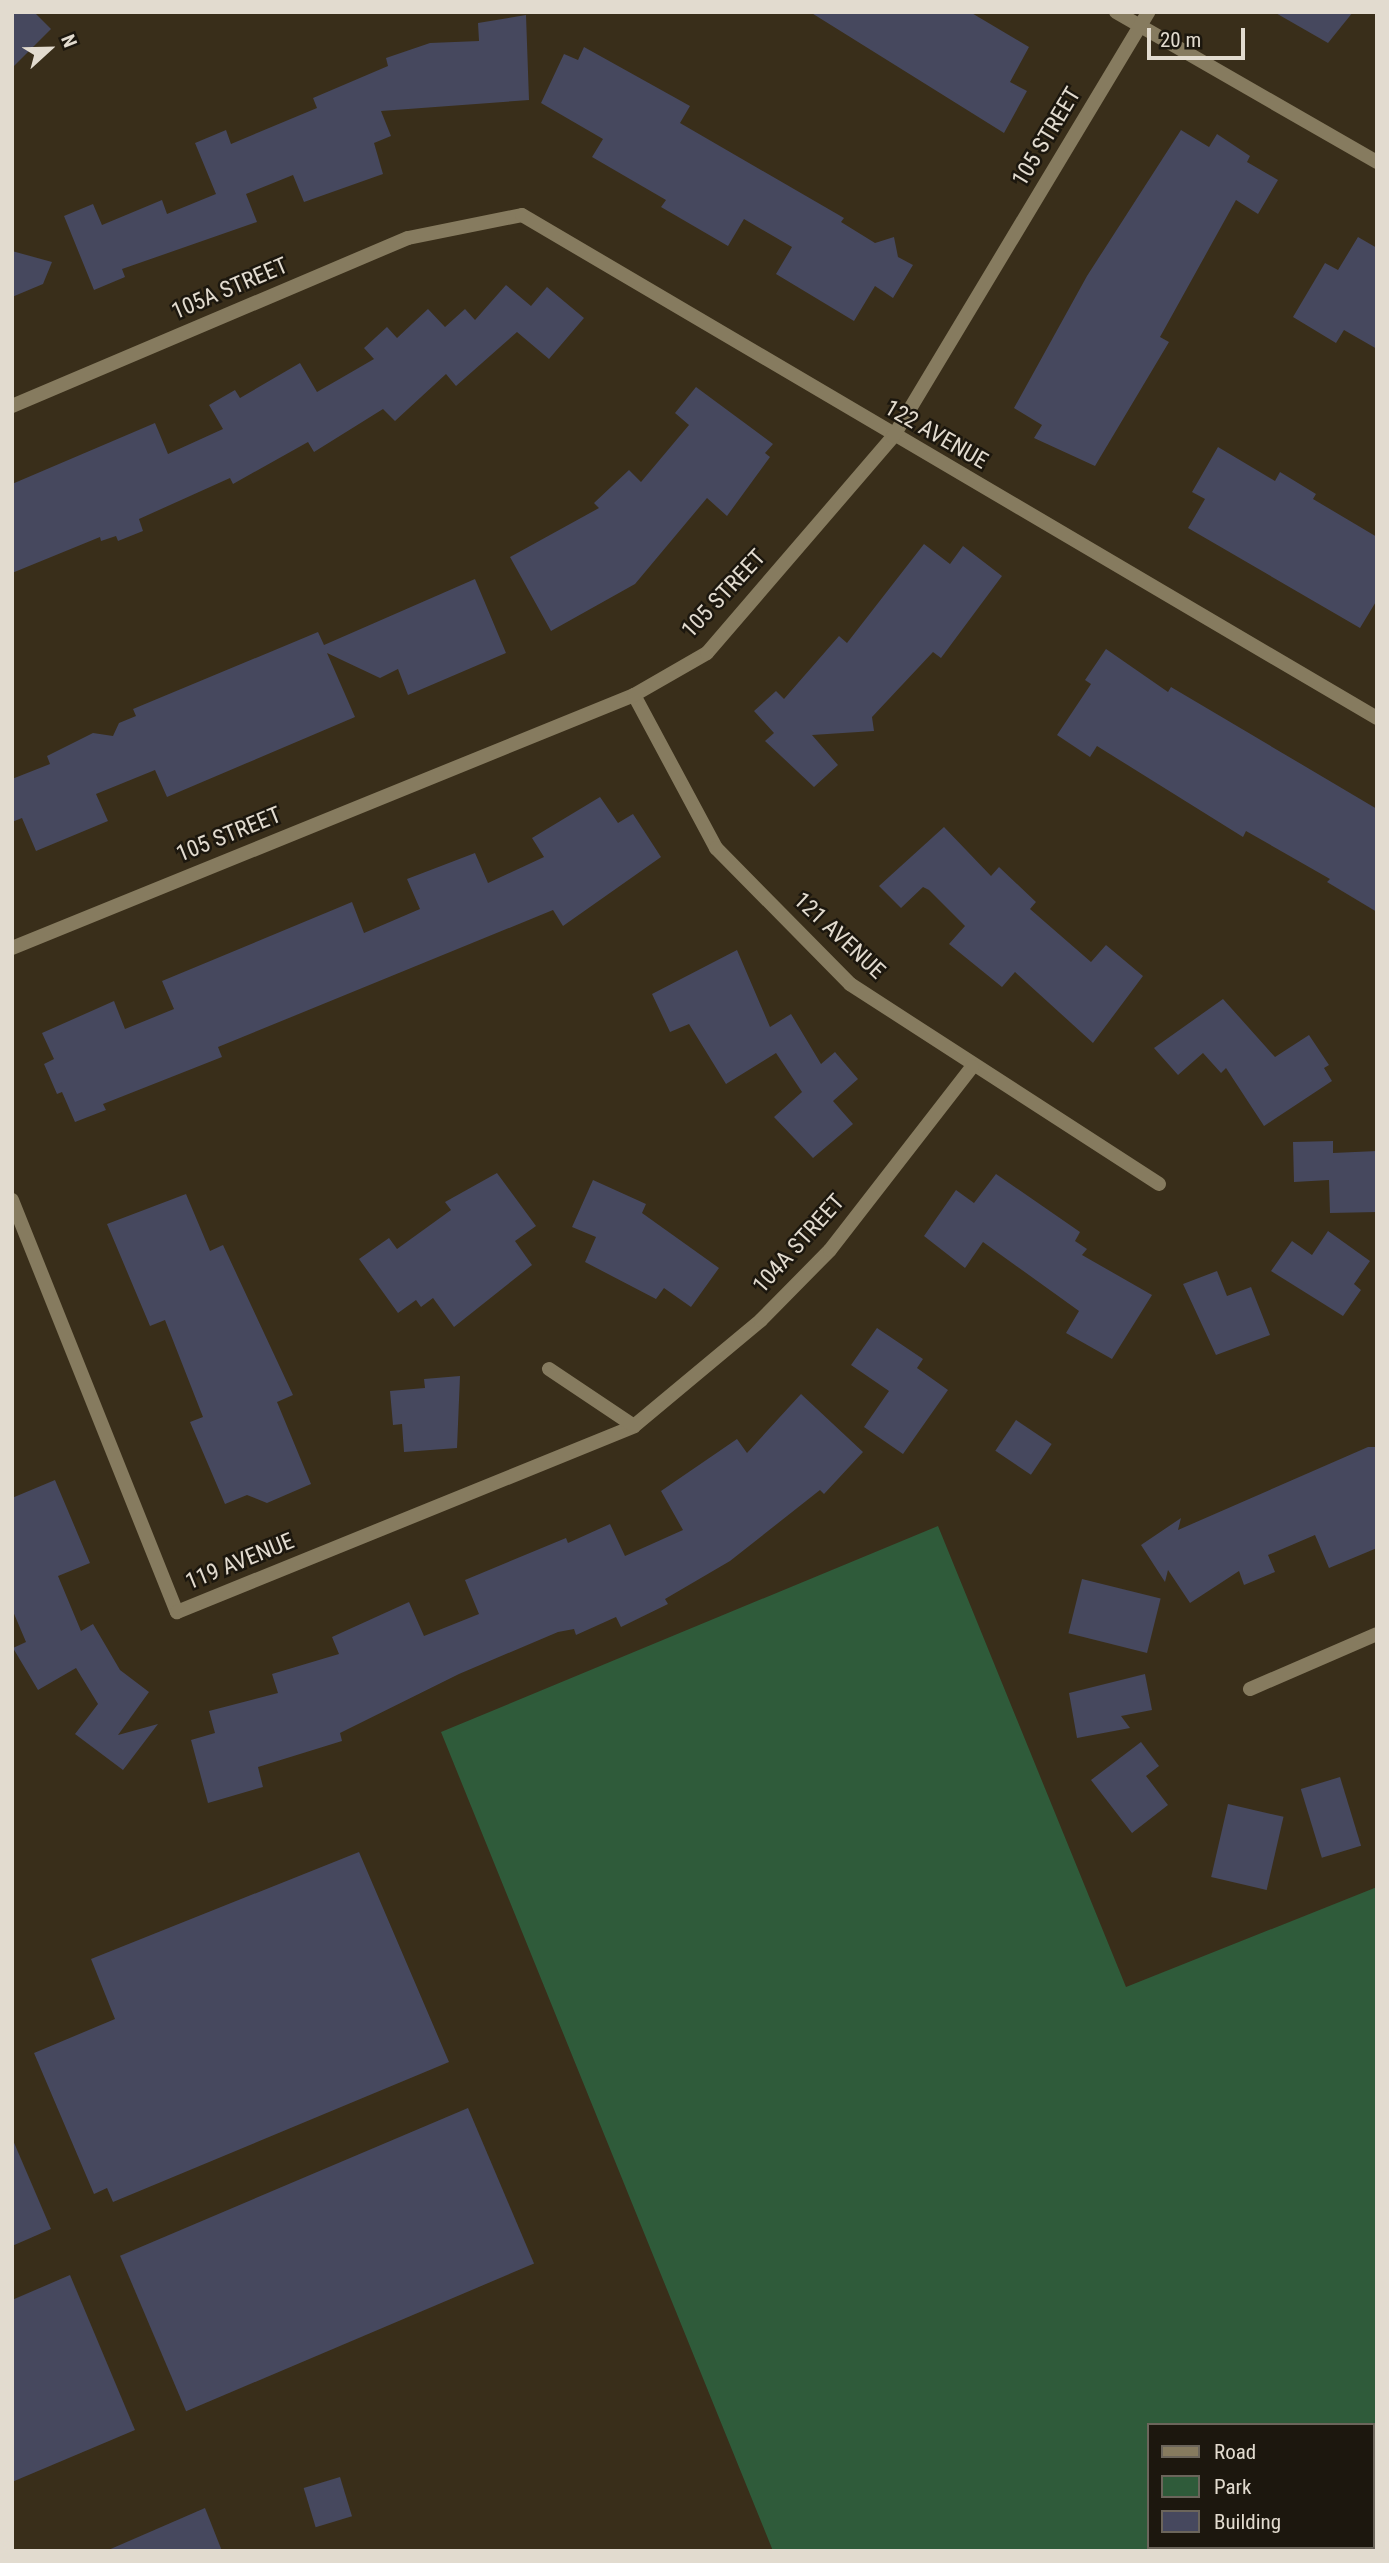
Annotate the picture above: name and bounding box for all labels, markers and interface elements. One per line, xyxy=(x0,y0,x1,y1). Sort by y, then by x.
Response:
north arrow xyxy=(14,14,84,84)
scale bar xyxy=(1151,14,1249,58)
text: 20 m xyxy=(1160,28,1201,52)
text: N xyxy=(56,31,82,51)
street label: 105 STREET xyxy=(1007,83,1087,191)
street label: 105A STREET xyxy=(168,252,292,326)
street label: 122 AVENUE xyxy=(879,394,993,476)
street label: 105 STREET xyxy=(676,544,772,644)
street label: 105 STREET xyxy=(173,802,285,868)
street label: 121 AVENUE xyxy=(788,887,890,985)
street label: 104A STREET xyxy=(747,1189,851,1299)
street label: 119 AVENUE xyxy=(182,1528,298,1596)
legend xyxy=(1148,2423,1375,2549)
text: Road xyxy=(1214,2440,1256,2464)
text: Park xyxy=(1214,2475,1251,2499)
text: Building xyxy=(1214,2510,1281,2534)

